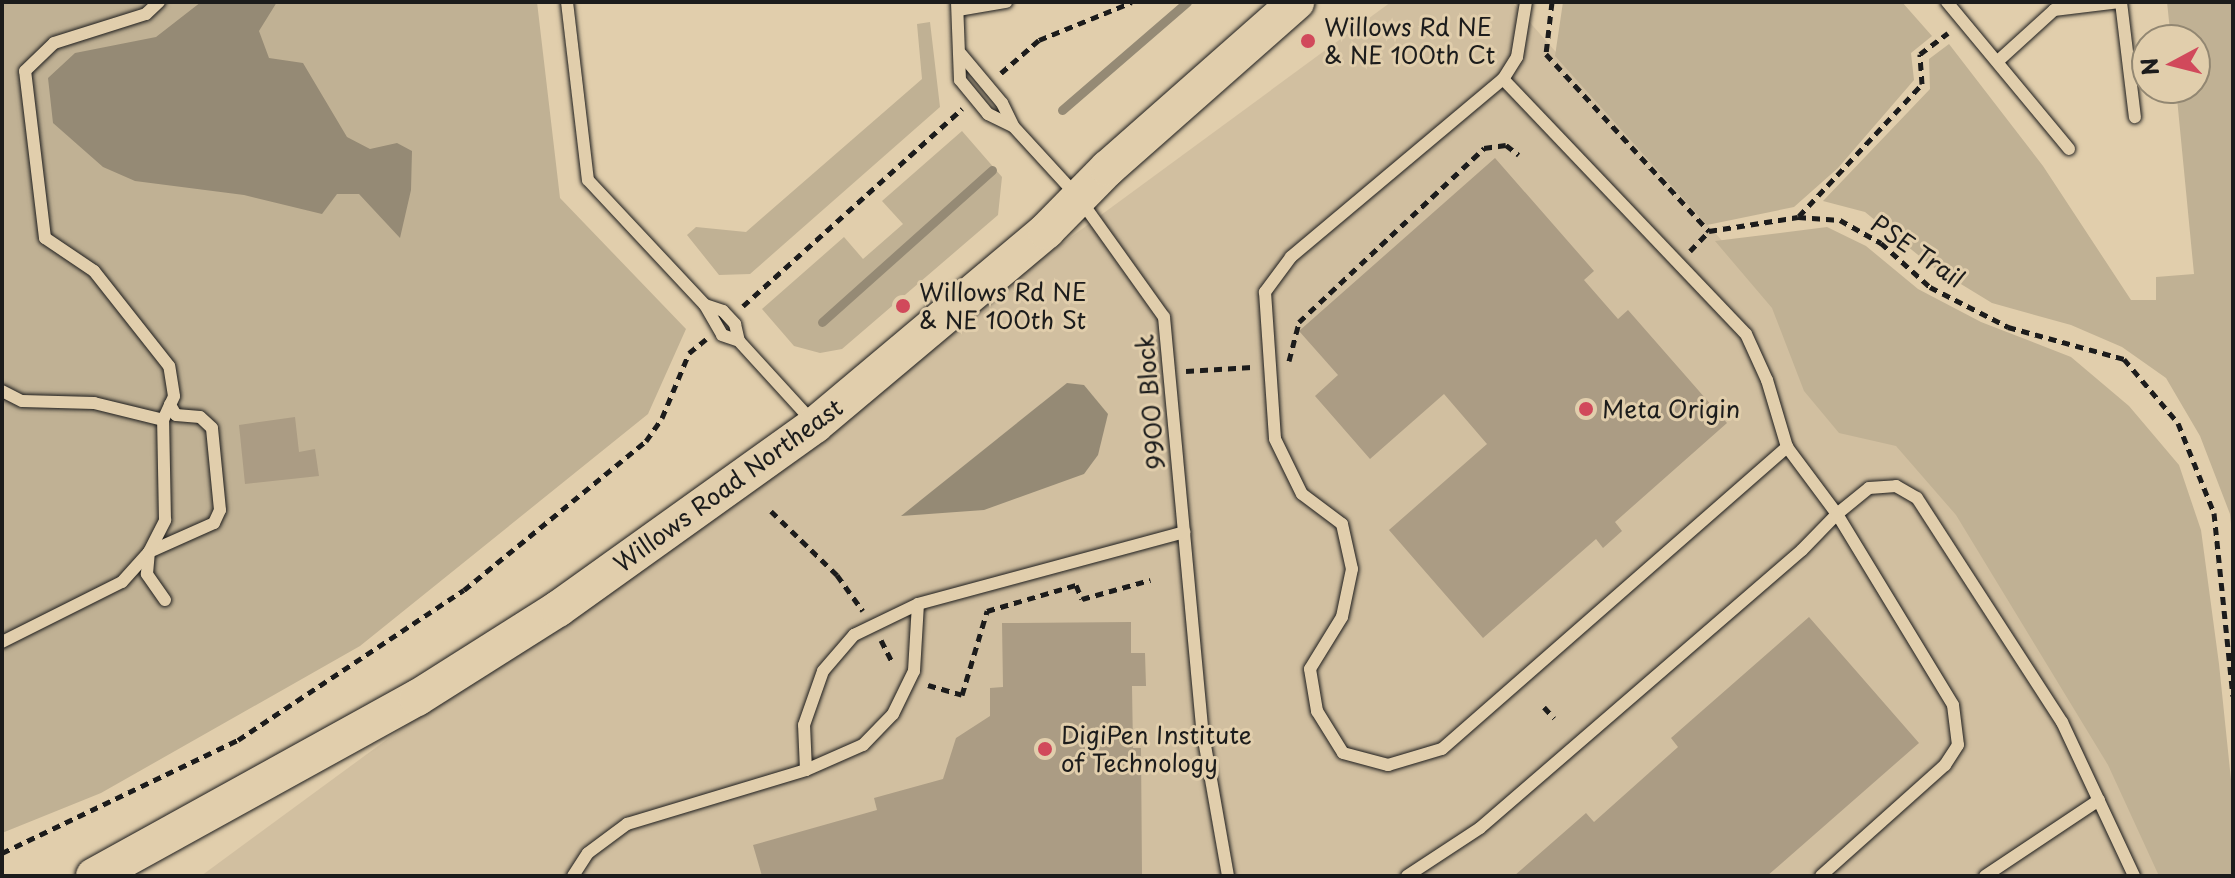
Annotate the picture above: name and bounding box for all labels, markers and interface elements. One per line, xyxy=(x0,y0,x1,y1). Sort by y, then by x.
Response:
place label: Willows Rd NE & NE 100th Ct xyxy=(1324,13,1496,69)
north arrow xyxy=(2131,24,2211,104)
marker: Willows Rd NE & NE 100th Ct xyxy=(1299,32,1317,50)
text: N xyxy=(2131,56,2166,77)
street label: PSE Trail xyxy=(1866,208,1970,294)
place label: Willows Rd NE & NE 100th St xyxy=(919,278,1087,334)
marker: Willows Rd NE & NE 100th St xyxy=(894,297,912,315)
street label: 9900 Block xyxy=(1130,333,1170,471)
street label: Willows Road Northeast xyxy=(608,392,848,578)
place label: Meta Origin xyxy=(1602,395,1742,423)
marker: Meta Origin xyxy=(1577,400,1595,418)
place label: DigiPen Institute of Technology xyxy=(1061,721,1251,777)
marker: DigiPen Institute of Technology xyxy=(1036,740,1054,758)

